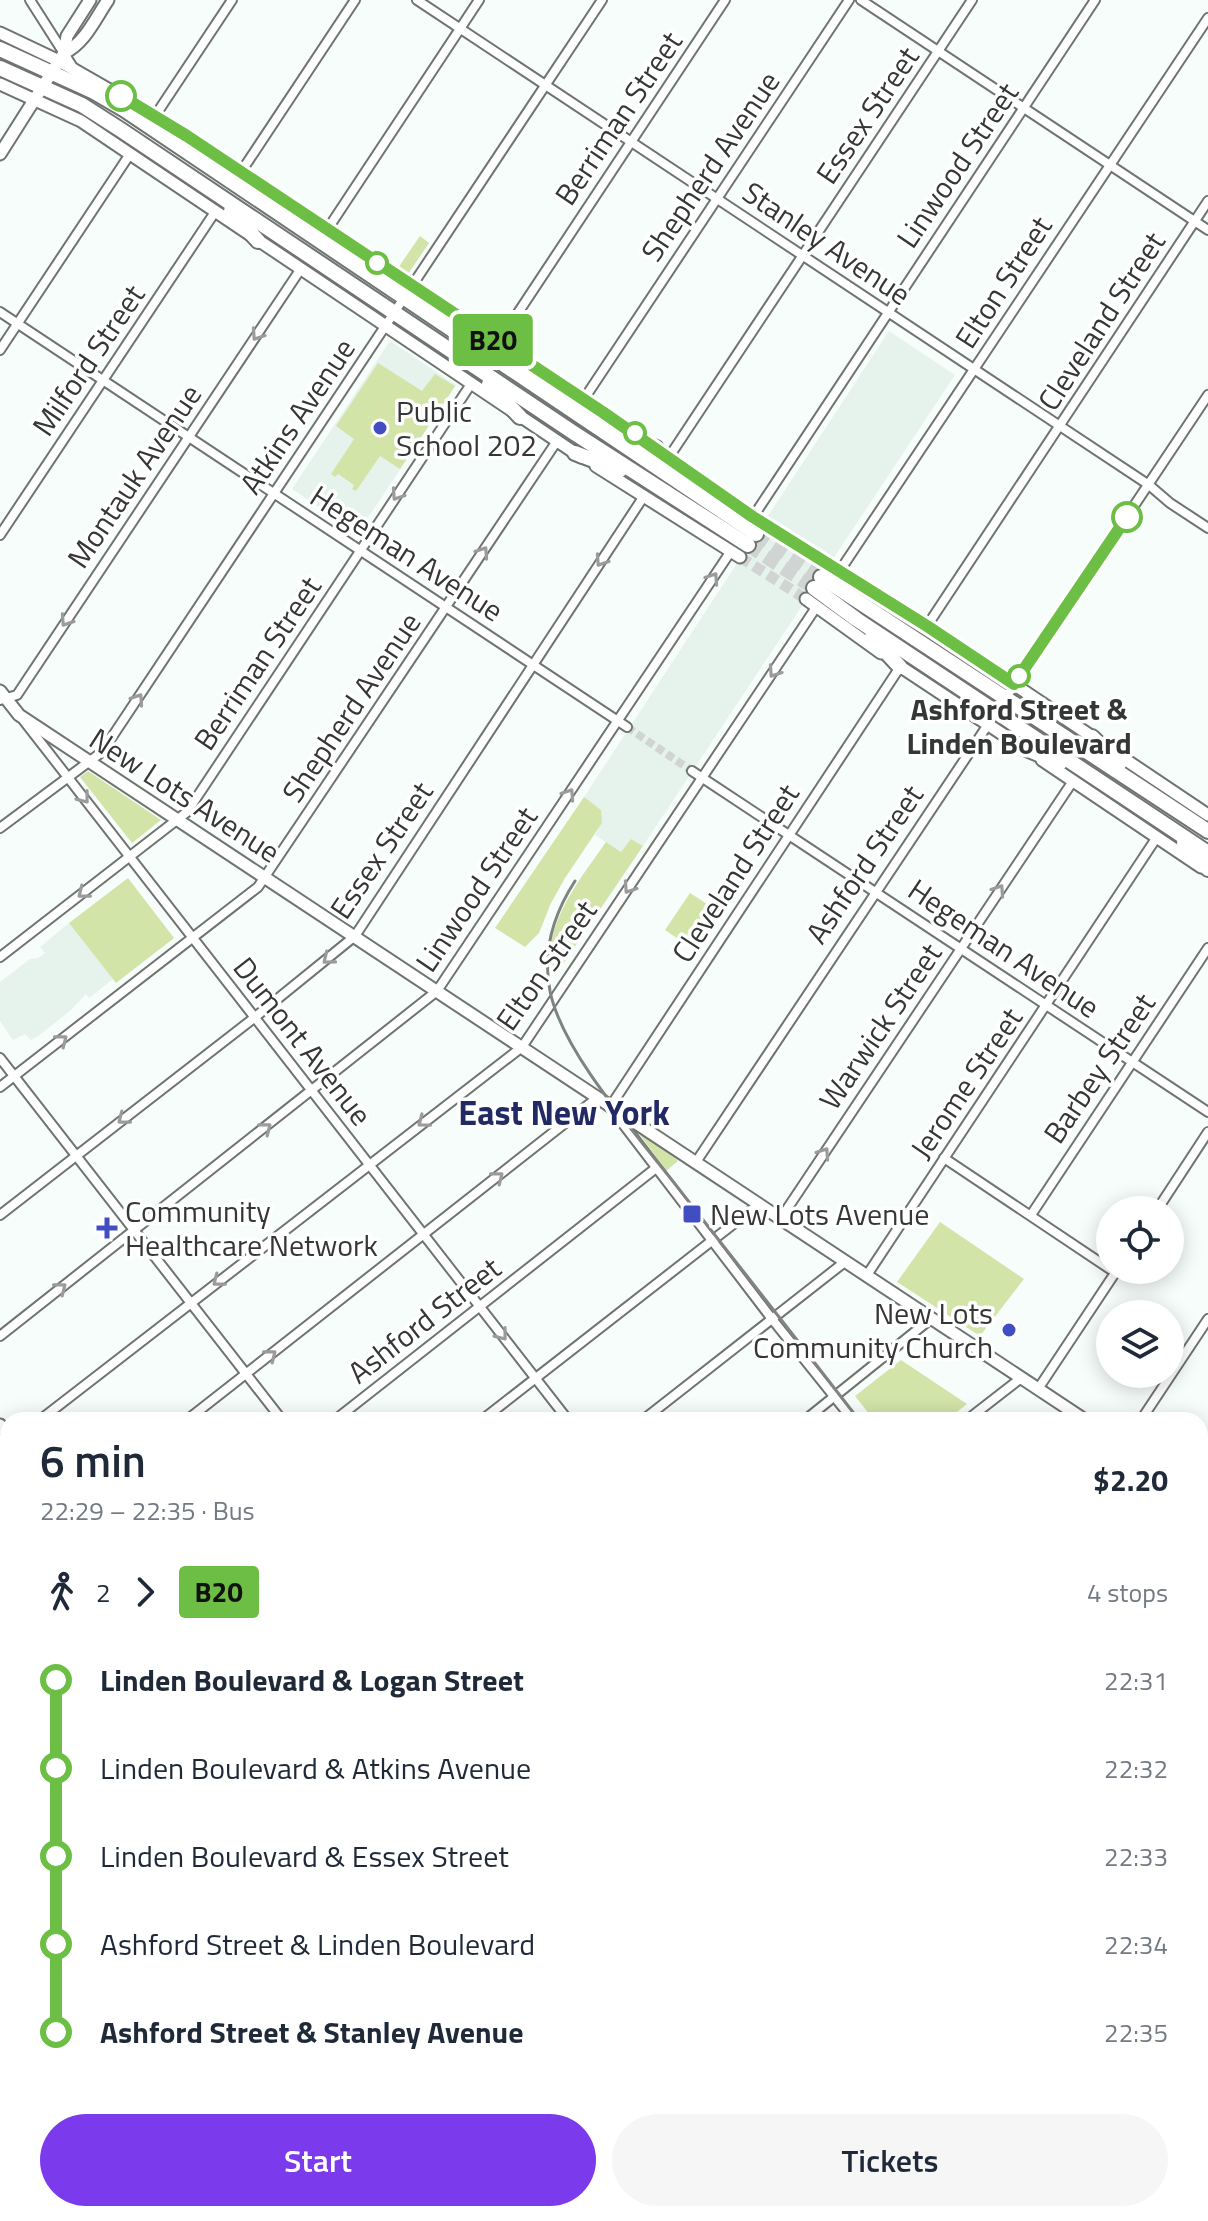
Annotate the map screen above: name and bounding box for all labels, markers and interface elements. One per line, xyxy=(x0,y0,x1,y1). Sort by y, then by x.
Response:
street label: Berriman Street xyxy=(543,21,694,214)
street label: Essex Street xyxy=(804,37,930,193)
street label: Shepherd Avenue xyxy=(629,62,791,270)
street label: Linwood Street xyxy=(884,73,1030,257)
unlabelled marker xyxy=(106,81,136,111)
street label: Stanley Avenue xyxy=(734,170,920,316)
street label: Elton Street xyxy=(943,206,1063,357)
street label: Cleveland Street xyxy=(1026,222,1176,420)
unlabelled marker xyxy=(366,252,388,274)
street label: Milford Street xyxy=(20,275,156,445)
line badge: B20 xyxy=(447,314,539,366)
text: B20 xyxy=(469,318,517,361)
one-way arrow xyxy=(252,326,267,340)
street label: Atkins Avenue xyxy=(228,329,366,503)
street label: Montauk Avenue xyxy=(55,375,213,577)
place label: Public School 202 xyxy=(396,388,537,468)
marker: Public School 202 xyxy=(371,419,389,437)
unlabelled marker xyxy=(624,422,646,444)
street label: Hegeman Avenue xyxy=(301,473,513,633)
one-way arrow xyxy=(392,487,407,501)
unlabelled marker xyxy=(1112,502,1142,532)
one-way arrow xyxy=(473,547,488,561)
one-way arrow xyxy=(595,552,610,566)
street label: Berriman Street xyxy=(182,566,333,759)
one-way arrow xyxy=(704,572,719,586)
street label: Shepherd Avenue xyxy=(270,603,432,811)
one-way arrow xyxy=(61,612,76,627)
one-way arrow xyxy=(768,663,783,677)
marker: Ashford Street & Linden Boulevard xyxy=(1008,665,1030,687)
place label: Ashford Street & Linden Boulevard xyxy=(906,686,1132,766)
one-way arrow xyxy=(128,693,143,707)
street label: New Lots Avenue xyxy=(80,716,290,874)
street label: Essex Street xyxy=(318,772,444,928)
street label: Cleveland Street xyxy=(660,774,810,972)
street label: Ashford Street xyxy=(794,775,935,953)
one-way arrow xyxy=(560,788,575,803)
one-way arrow xyxy=(74,789,89,803)
street label: Linwood Street xyxy=(403,797,549,981)
street label: Hegeman Avenue xyxy=(899,867,1109,1029)
one-way arrow xyxy=(624,879,639,893)
one-way arrow xyxy=(77,884,92,898)
one-way arrow xyxy=(990,885,1005,899)
street label: Elton Street xyxy=(484,890,608,1040)
street label: Warwick Street xyxy=(807,933,953,1119)
street label: Dumont Avenue xyxy=(222,947,384,1135)
one-way arrow xyxy=(323,949,337,964)
street label: Barbey Street xyxy=(1032,983,1167,1153)
street label: Jerome Street xyxy=(898,998,1034,1168)
one-way arrow xyxy=(53,1035,68,1049)
district label: East New York xyxy=(458,1086,670,1138)
one-way arrow xyxy=(117,1110,132,1124)
one-way arrow xyxy=(417,1112,432,1126)
one-way arrow xyxy=(257,1123,272,1137)
one-way arrow xyxy=(814,1148,829,1162)
one-way arrow xyxy=(489,1172,503,1187)
place label: Community Healthcare Network xyxy=(125,1188,378,1268)
place label: New Lots Avenue xyxy=(710,1191,929,1237)
map controls xyxy=(1096,1196,1184,1388)
button: locate xyxy=(1096,1196,1184,1284)
marker: New Lots Avenue xyxy=(681,1203,703,1225)
marker: Community Healthcare Network xyxy=(96,1217,118,1239)
street label: Ashford Street xyxy=(338,1245,511,1395)
one-way arrow xyxy=(212,1272,227,1286)
one-way arrow xyxy=(52,1283,67,1297)
place label: New Lots Community Church xyxy=(753,1290,993,1370)
button: layers xyxy=(1096,1300,1184,1388)
marker: New Lots Community Church xyxy=(1000,1321,1018,1339)
one-way arrow xyxy=(492,1326,506,1341)
one-way arrow xyxy=(262,1350,277,1364)
text: 6 min xyxy=(40,1427,146,1494)
text: $2.20 xyxy=(1093,1457,1168,1503)
text: 22:29 – 22:35 · Bus xyxy=(40,1491,255,1530)
icon: walk xyxy=(40,1570,84,1614)
icon: forward xyxy=(123,1570,167,1614)
text: B20 xyxy=(195,1570,243,1613)
text: 2 xyxy=(96,1573,111,1612)
text: 4 stops xyxy=(1087,1573,1168,1612)
text: Linden Boulevard & Logan Street xyxy=(100,1657,524,1703)
text: 22:31 xyxy=(1104,1661,1168,1700)
text: Linden Boulevard & Atkins Avenue xyxy=(100,1745,531,1791)
text: 22:32 xyxy=(1104,1749,1168,1788)
text: Linden Boulevard & Essex Street xyxy=(100,1833,509,1879)
text: 22:33 xyxy=(1104,1837,1168,1876)
text: Ashford Street & Linden Boulevard xyxy=(100,1921,535,1967)
text: 22:34 xyxy=(1104,1925,1168,1964)
text: Ashford Street & Stanley Avenue xyxy=(100,2009,524,2055)
text: 22:35 xyxy=(1104,2013,1168,2052)
button: Start xyxy=(40,2114,596,2206)
button: Tickets xyxy=(612,2114,1168,2206)

